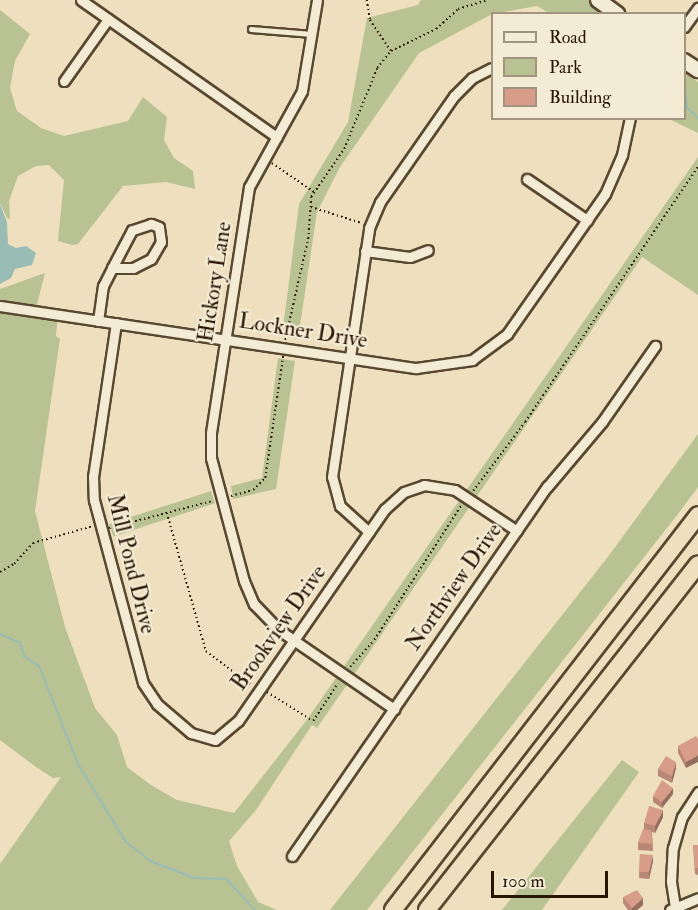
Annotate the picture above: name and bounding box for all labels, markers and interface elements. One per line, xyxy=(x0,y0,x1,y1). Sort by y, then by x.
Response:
legend xyxy=(491,12,686,120)
text: Road xyxy=(549,26,587,49)
text: Park xyxy=(549,56,582,79)
text: Building xyxy=(549,86,611,109)
street label: Hickory Lane xyxy=(192,220,238,344)
street label: Lockner Drive xyxy=(237,308,369,354)
street label: Mill Pond Drive xyxy=(101,491,161,637)
street label: Northview Drive xyxy=(400,518,508,656)
street label: Brookview Drive xyxy=(226,560,332,696)
scale bar xyxy=(494,859,611,897)
text: 100 m xyxy=(502,870,545,893)

